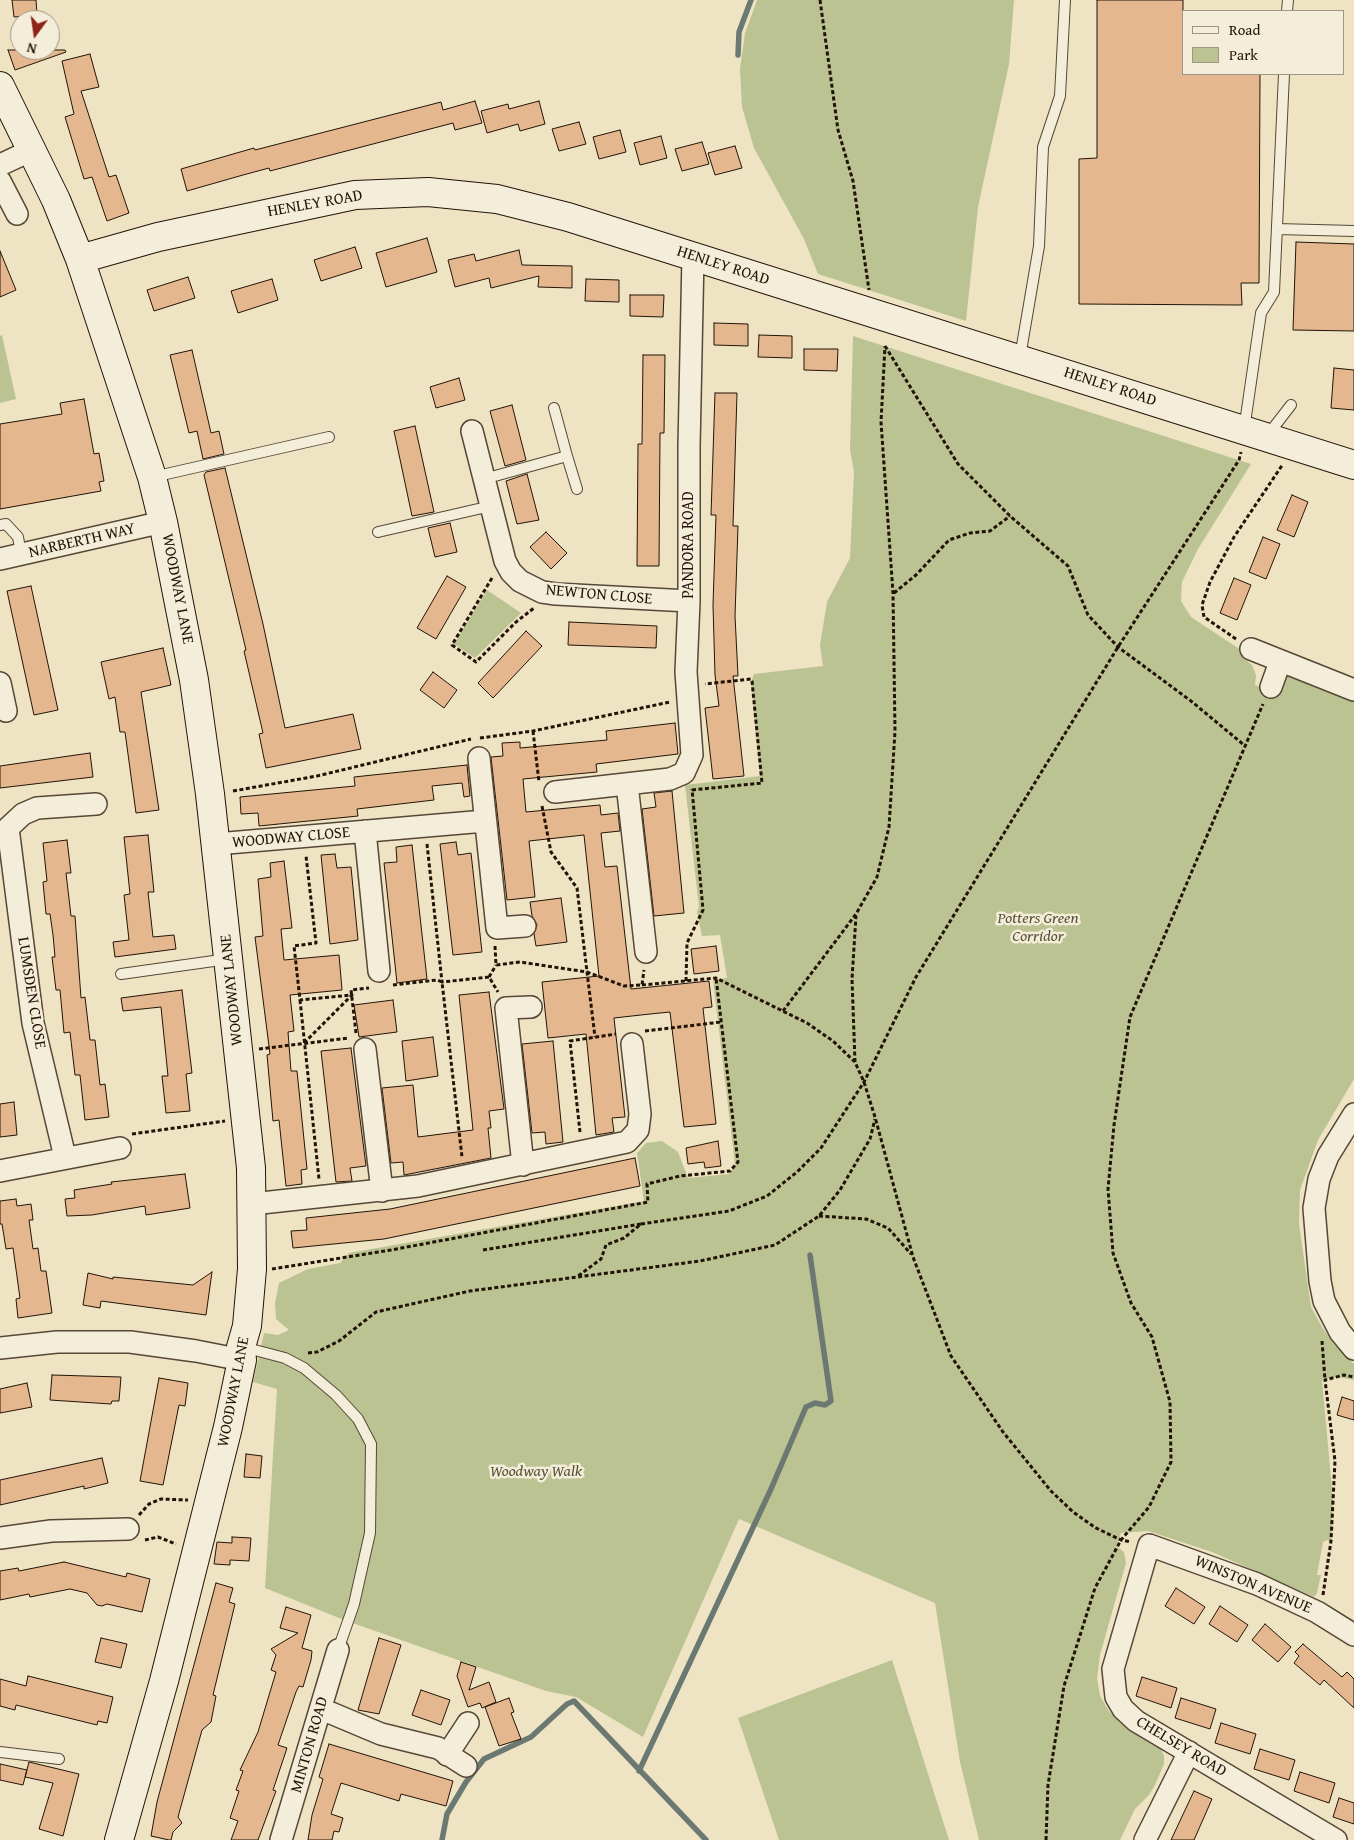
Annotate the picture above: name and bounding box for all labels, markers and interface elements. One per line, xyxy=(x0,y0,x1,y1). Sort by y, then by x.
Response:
north arrow xyxy=(10,10,60,60)
legend xyxy=(1182,10,1344,75)
text: Road xyxy=(1229,19,1260,40)
text: N xyxy=(25,38,39,59)
text: Park xyxy=(1229,44,1258,65)
street label: HENLEY ROAD xyxy=(266,186,364,222)
street label: HENLEY ROAD xyxy=(674,242,772,290)
street label: HENLEY ROAD xyxy=(1061,363,1159,411)
street label: PANDORA ROAD xyxy=(679,491,699,599)
street label: NARBERTH WAY xyxy=(27,519,137,563)
street label: WOODWAY LANE xyxy=(157,532,197,646)
street label: NEWTON CLOSE xyxy=(545,581,653,609)
street label: WOODWAY CLOSE xyxy=(231,823,351,853)
park label: Potters Green Corridor xyxy=(997,909,1079,947)
street label: WOODWAY LANE xyxy=(217,933,247,1047)
street label: LUMSDEN CLOSE xyxy=(13,936,49,1050)
street label: WOODWAY LANE xyxy=(214,1335,254,1449)
park label: Woodway Walk xyxy=(490,1462,582,1482)
street label: WINSTON AVENUE xyxy=(1191,1552,1315,1618)
street label: MINTON ROAD xyxy=(287,1695,333,1795)
street label: CHELSEY ROAD xyxy=(1132,1712,1230,1782)

